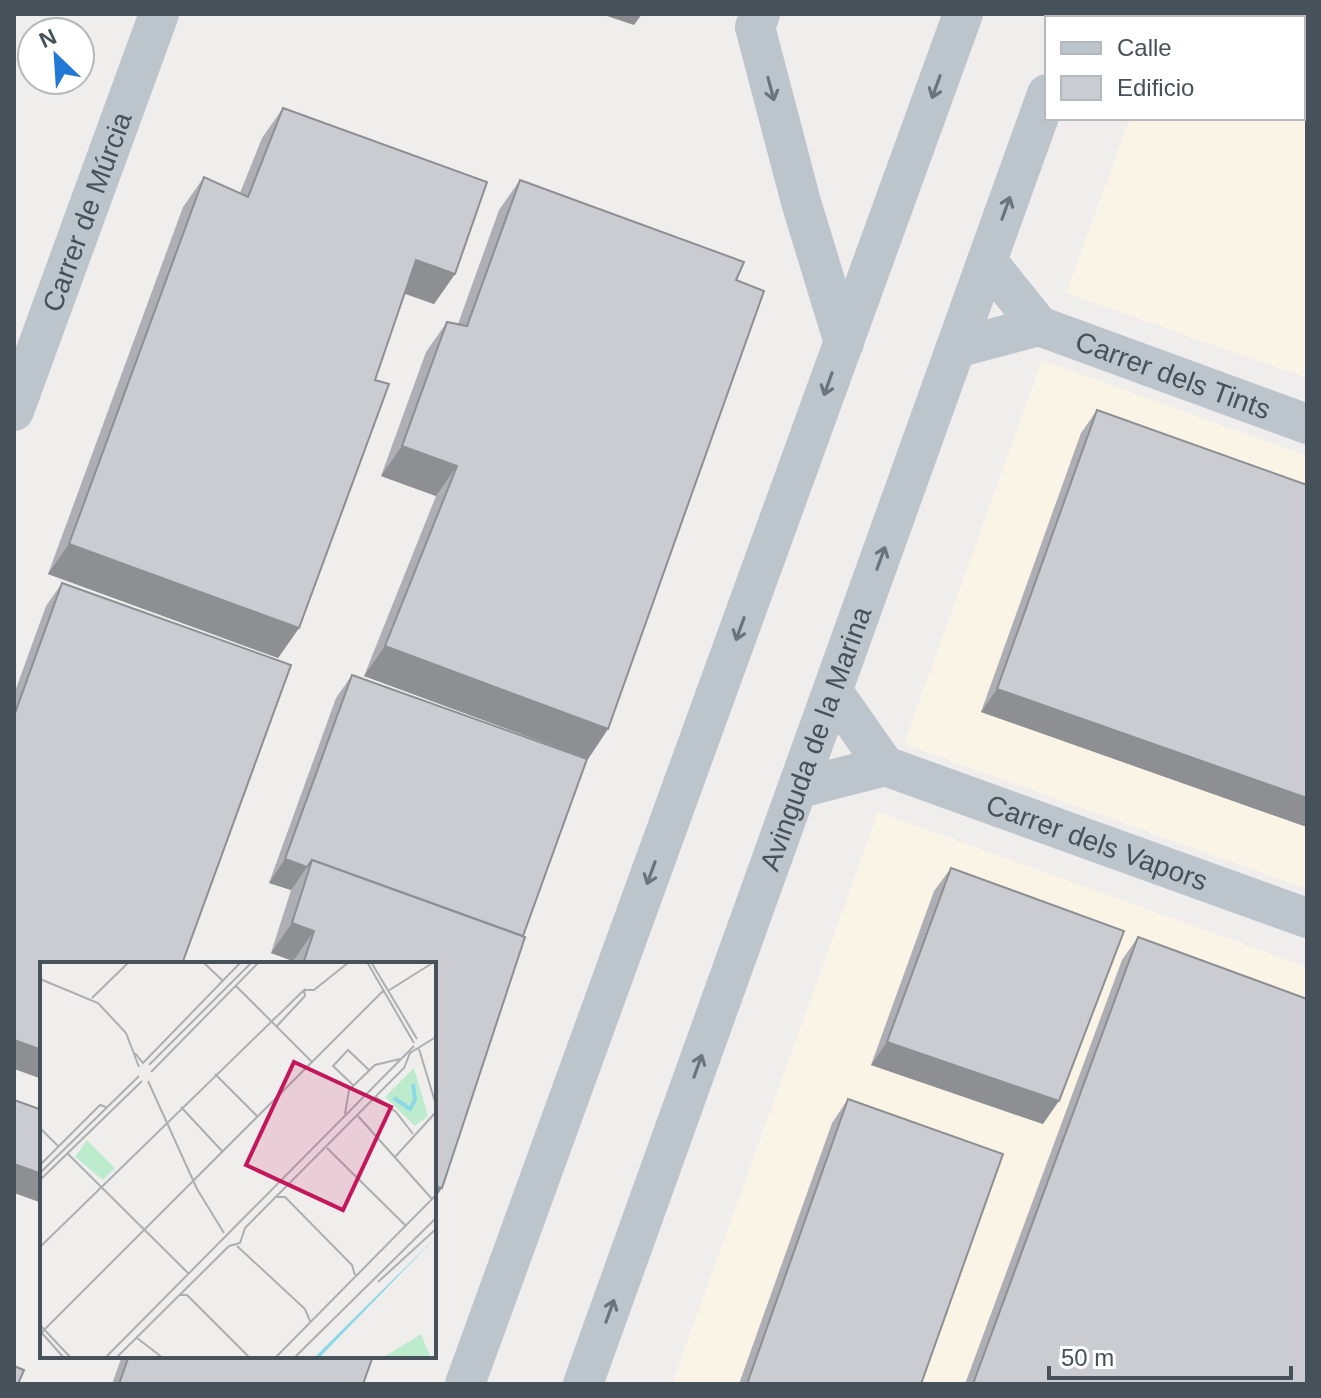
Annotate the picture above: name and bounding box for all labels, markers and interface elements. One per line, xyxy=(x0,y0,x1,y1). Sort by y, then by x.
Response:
north arrow xyxy=(16,16,96,96)
legend xyxy=(1045,16,1305,120)
text: N xyxy=(35,24,60,53)
text: Calle xyxy=(1117,34,1172,61)
one-way arrow xyxy=(928,74,942,99)
text: Edificio xyxy=(1117,74,1194,101)
one-way arrow xyxy=(765,76,780,101)
street label: Carrer de Múrcia xyxy=(36,107,137,316)
one-way arrow xyxy=(1000,196,1014,221)
street label: Carrer dels Tints xyxy=(1071,325,1275,425)
one-way arrow xyxy=(820,372,835,397)
one-way arrow xyxy=(875,546,889,571)
street label: Avinguda de la Marina xyxy=(754,602,877,875)
one-way arrow xyxy=(731,616,746,641)
street label: Carrer dels Vapors xyxy=(982,788,1212,896)
one-way arrow xyxy=(643,860,657,885)
inset map xyxy=(40,962,436,1358)
one-way arrow xyxy=(692,1054,706,1079)
one-way arrow xyxy=(603,1298,618,1323)
scale bar xyxy=(1049,1330,1291,1380)
text: 50 m xyxy=(1061,1344,1114,1371)

